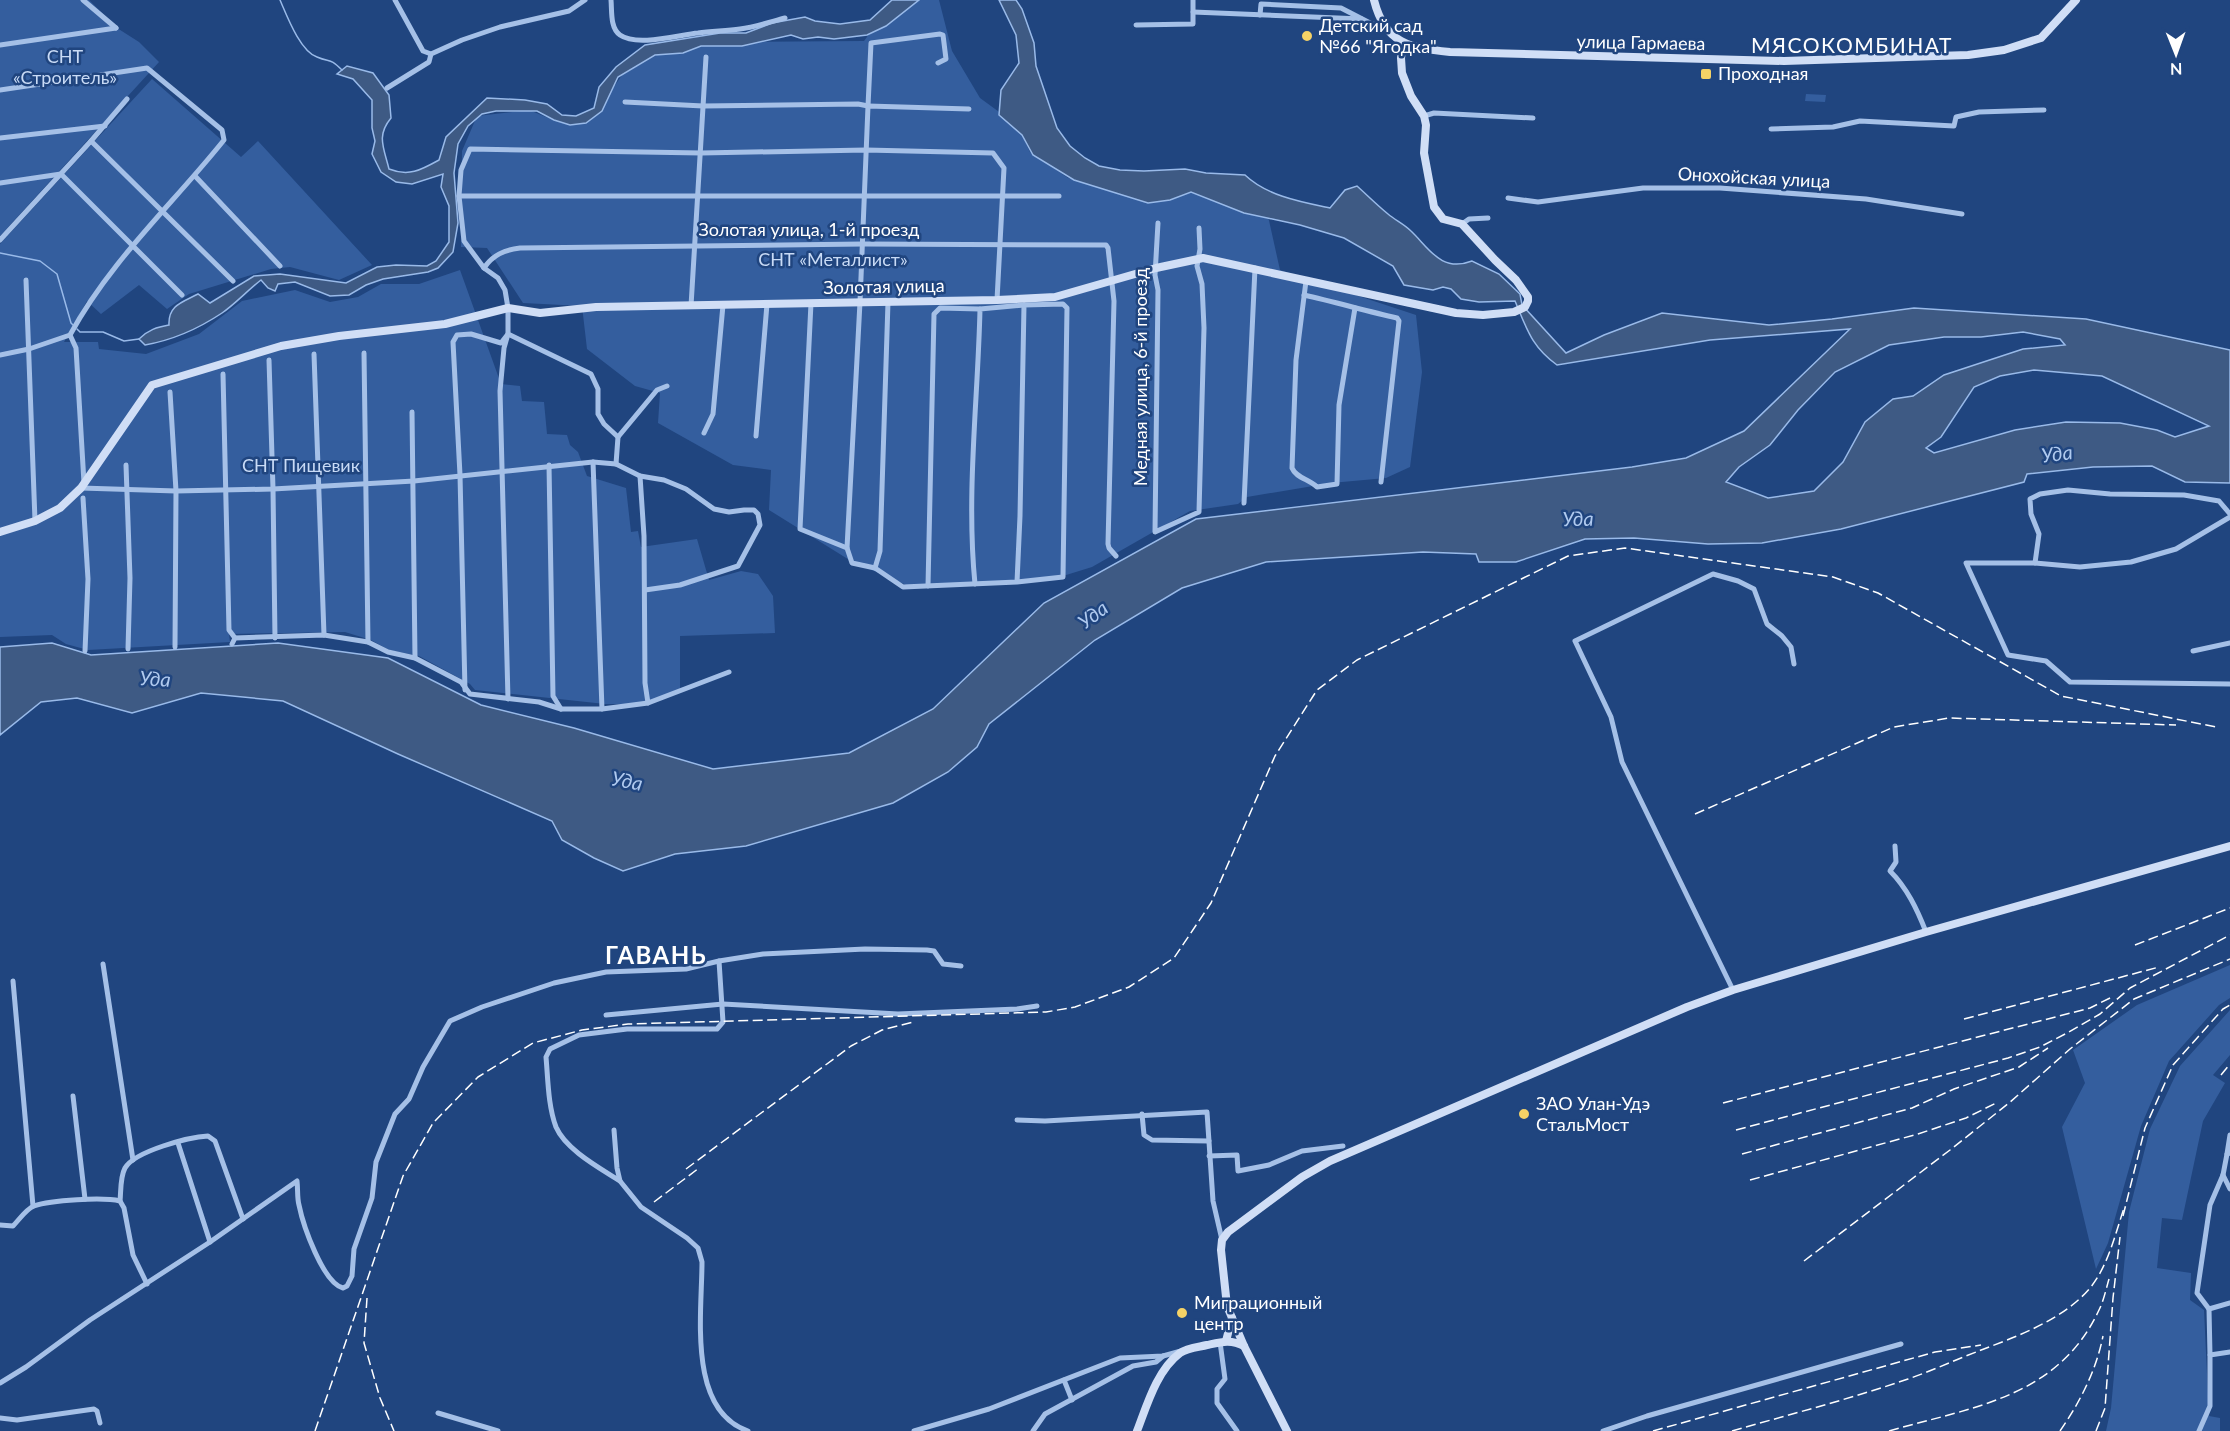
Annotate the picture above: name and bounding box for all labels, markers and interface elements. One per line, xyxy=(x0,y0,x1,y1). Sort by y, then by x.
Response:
place label: Детский сад №66 "Ягодка" xyxy=(1319,14,1437,57)
north arrow xyxy=(2146,24,2206,84)
marker: Детский сад №66 "Ягодка" xyxy=(1300,29,1314,43)
street label: улица Гармаева xyxy=(1576,30,1706,54)
district label: МЯСОКОМБИНАТ xyxy=(1751,32,1953,57)
park label: СНТ «Строитель» xyxy=(13,45,117,88)
text: N xyxy=(2170,60,2183,79)
place label: Проходная xyxy=(1718,62,1809,84)
marker: Проходная xyxy=(1699,67,1713,81)
street label: Онохойская улица xyxy=(1677,162,1831,192)
street label: Золотая улица, 1-й проезд xyxy=(699,218,920,240)
park label: СНТ «Металлист» xyxy=(758,248,908,270)
street label: Медная улица, 6-й проезд xyxy=(1129,268,1151,486)
street label: Золотая улица xyxy=(823,274,945,298)
water label: Уда xyxy=(2040,439,2074,467)
park label: СНТ Пищевик xyxy=(242,454,361,476)
water label: Уда xyxy=(1562,506,1594,530)
water label: Уда xyxy=(1073,595,1112,633)
water label: Уда xyxy=(139,665,172,691)
water label: Уда xyxy=(610,765,645,795)
district label: ГАВАНЬ xyxy=(605,940,707,969)
place label: ЗАО Улан-Удэ СтальМост xyxy=(1536,1092,1650,1135)
marker: ЗАО Улан-Удэ СтальМост xyxy=(1517,1107,1531,1121)
place label: Миграционный центр xyxy=(1194,1291,1322,1334)
marker: Миграционный центр xyxy=(1175,1306,1189,1320)

